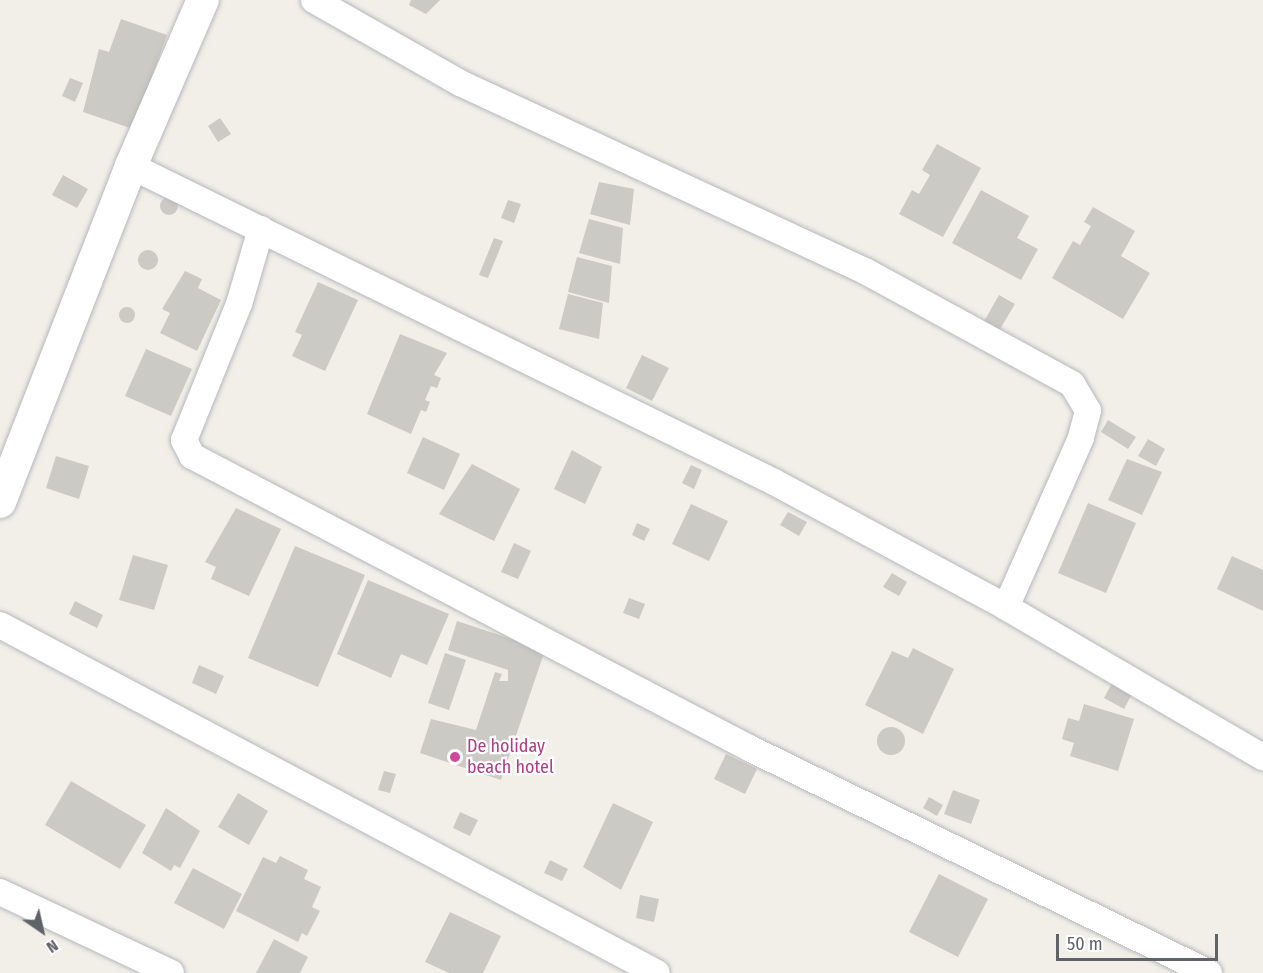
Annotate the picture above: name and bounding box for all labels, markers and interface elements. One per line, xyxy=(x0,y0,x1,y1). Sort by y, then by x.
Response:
place label: De holiday beach hotel xyxy=(467,736,554,778)
marker: De holiday beach hotel xyxy=(448,750,462,764)
north arrow xyxy=(12,901,72,961)
scale bar xyxy=(1059,922,1221,960)
text: 50 m xyxy=(1067,933,1103,955)
text: N xyxy=(43,936,62,957)

